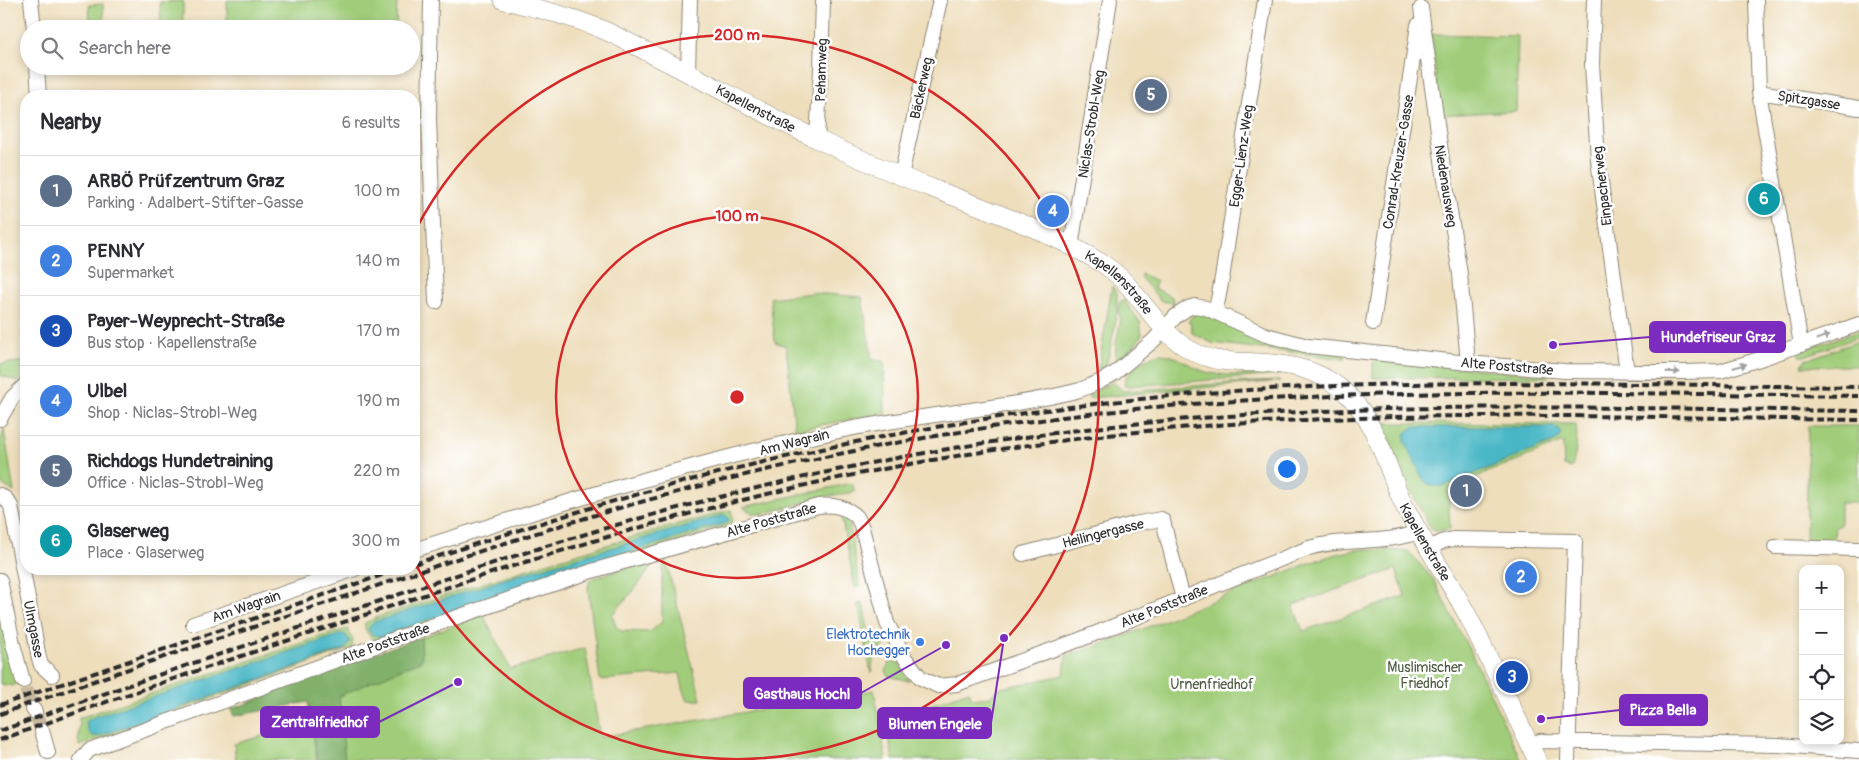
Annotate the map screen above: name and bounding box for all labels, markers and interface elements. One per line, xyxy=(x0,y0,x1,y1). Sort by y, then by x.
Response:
search box xyxy=(20,20,420,75)
text: 200 m xyxy=(714,26,760,45)
icon: search xyxy=(38,34,66,62)
text: Search here xyxy=(78,36,171,60)
street label: Pehamweg xyxy=(812,38,831,102)
street label: Bäckerweg xyxy=(907,56,936,121)
street label: Niclas-Strobl-Weg xyxy=(1075,69,1108,179)
pin: 5 xyxy=(1135,76,1167,114)
street label: Kapellenstraße xyxy=(713,81,798,136)
street label: Spitzgasse xyxy=(1776,87,1842,114)
street label: Conrad-Kreuzer-Gasse xyxy=(1379,94,1418,230)
street label: Egger-Lienz-Weg xyxy=(1226,104,1257,208)
text: Nearby xyxy=(40,109,101,136)
text: 6 results xyxy=(342,113,400,133)
street label: Niedenausweg xyxy=(1431,144,1460,229)
street label: Einpacherweg xyxy=(1589,145,1616,227)
text: ARBÖ Prüfzentrum Graz xyxy=(87,169,284,193)
pin: 6 xyxy=(1748,180,1780,218)
text: 1 xyxy=(53,181,59,201)
text: 100 m xyxy=(354,181,400,201)
pin: 4 xyxy=(1037,192,1069,230)
text: Parking · Adalbert-Stifter-Gasse xyxy=(87,193,303,213)
text: 100 m xyxy=(716,207,758,226)
text: PENNY xyxy=(87,239,144,263)
street label: Kapellenstraße xyxy=(1081,247,1156,318)
text: 2 xyxy=(52,251,60,271)
text: 140 m xyxy=(356,251,400,271)
text: Supermarket xyxy=(87,263,174,283)
text: Payer-Weyprecht-Straße xyxy=(87,309,285,333)
text: 3 xyxy=(52,321,60,341)
text: 170 m xyxy=(357,321,400,341)
callout: Hundefriseur Graz xyxy=(1650,322,1785,352)
text: Hundefriseur Graz xyxy=(1661,328,1776,347)
text: Bus stop · Kapellenstraße xyxy=(87,333,257,353)
one-way arrow xyxy=(1816,333,1831,341)
street label: Alte Poststraße xyxy=(1460,354,1554,379)
one-way arrow xyxy=(1733,361,1748,369)
one-way arrow xyxy=(1666,368,1682,376)
text: Ulbel xyxy=(87,379,127,403)
centre of rings xyxy=(728,388,746,406)
text: 4 xyxy=(51,391,61,411)
text: 190 m xyxy=(357,391,400,411)
text: Shop · Niclas-Strobl-Weg xyxy=(87,403,257,423)
street label: Am Wagrain xyxy=(757,426,831,459)
text: Richdogs Hundetraining xyxy=(87,449,273,473)
your location xyxy=(1274,456,1300,482)
text: 5 xyxy=(52,461,60,481)
text: 220 m xyxy=(354,461,400,481)
pin: 1 xyxy=(1450,472,1482,510)
text: Office · Niclas-Strobl-Weg xyxy=(87,473,263,493)
street label: Alte Poststraße xyxy=(724,499,818,541)
street label: Kapellenstraße xyxy=(1395,500,1454,584)
street label: Heilingergasse xyxy=(1061,515,1146,552)
text: Glaserweg xyxy=(87,519,169,543)
text: 6 xyxy=(51,531,61,551)
text: 300 m xyxy=(352,531,400,551)
text: Place · Glaserweg xyxy=(87,543,204,563)
pin: 2 xyxy=(1505,558,1537,596)
map controls xyxy=(1799,565,1844,745)
button: + xyxy=(1799,565,1844,610)
street label: Alte Poststraße xyxy=(1118,581,1211,632)
street label: Am Wagrain xyxy=(210,587,283,626)
street label: Ulmgasse xyxy=(20,599,47,659)
button: − xyxy=(1799,610,1844,655)
street label: Alte Poststraße xyxy=(339,620,432,667)
place label: Elektrotechnik Hochegger xyxy=(826,626,910,659)
marker: Elektrotechnik Hochegger xyxy=(914,636,926,648)
button: locate xyxy=(1799,655,1844,700)
pin: 3 xyxy=(1496,658,1528,696)
park label: Muslimischer Friedhof xyxy=(1387,659,1463,692)
park label: Urnenfriedhof xyxy=(1170,676,1254,693)
callout: Gasthaus Hochl xyxy=(744,678,861,708)
text: Gasthaus Hochl xyxy=(754,685,850,704)
callout: Pizza Bella xyxy=(1620,695,1707,725)
button: layers xyxy=(1799,700,1844,745)
text: Pizza Bella xyxy=(1630,701,1696,720)
callout: Zentralfriedhof xyxy=(261,707,379,737)
callout: Blumen Engele xyxy=(878,708,991,738)
text: Zentralfriedhof xyxy=(271,713,370,732)
text: Blumen Engele xyxy=(888,715,982,734)

